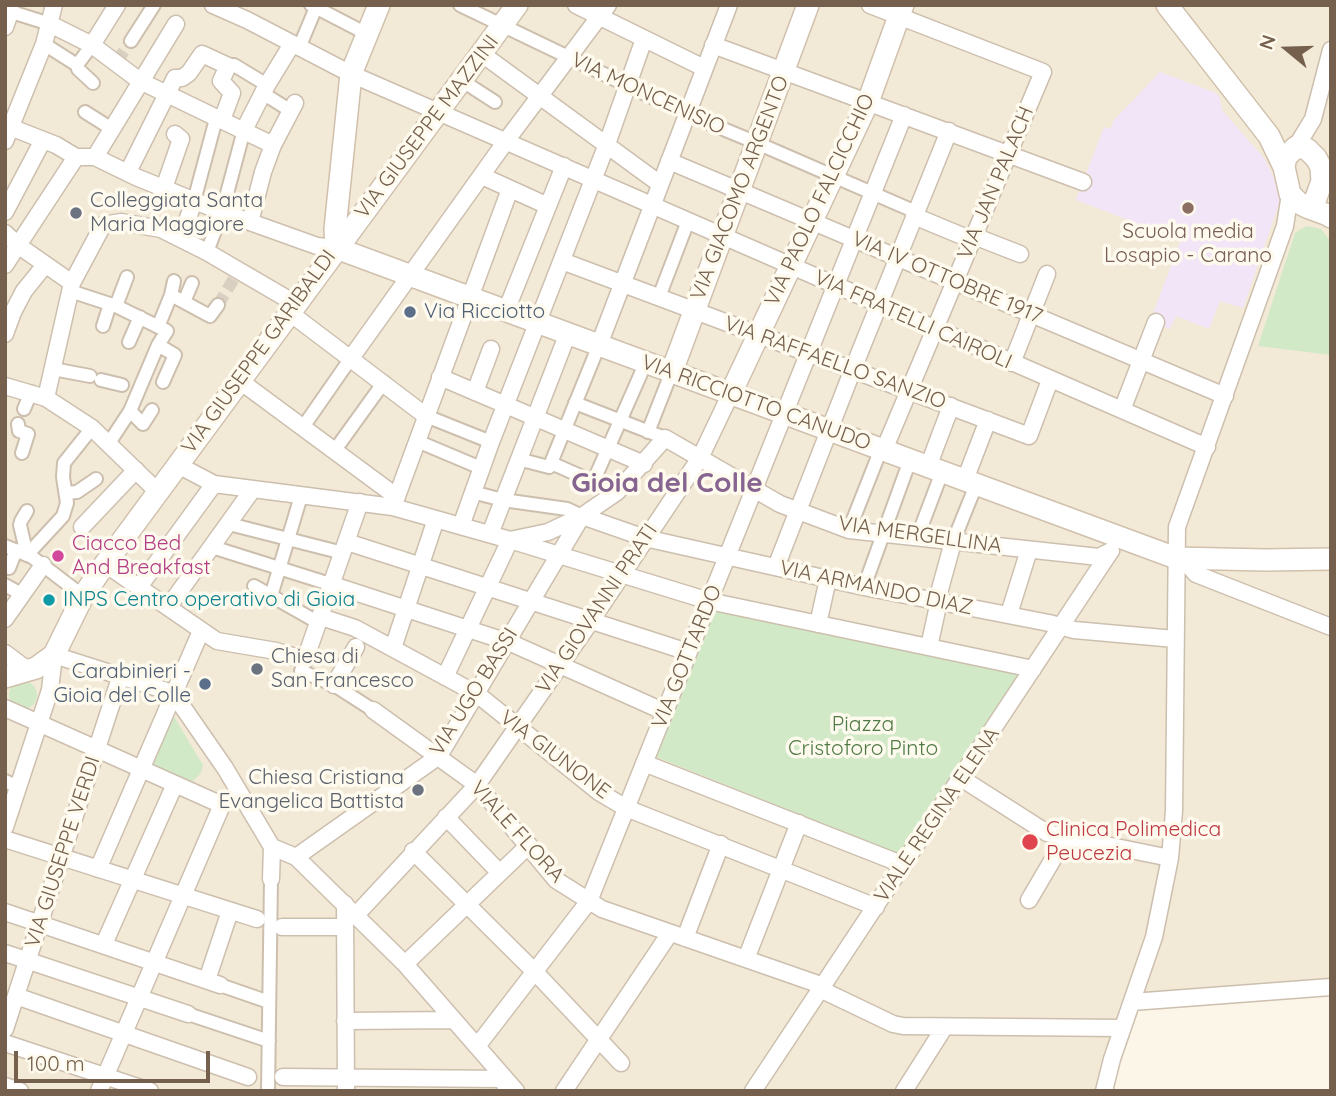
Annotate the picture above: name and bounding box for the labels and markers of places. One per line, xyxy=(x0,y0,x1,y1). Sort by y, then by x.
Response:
place label: Colleggiata Santa Maria Maggiore xyxy=(90,188,263,238)
marker: Scuola media Losapio - Carano xyxy=(1180,200,1196,216)
marker: Colleggiata Santa Maria Maggiore xyxy=(68,205,84,221)
place label: Scuola media Losapio - Carano xyxy=(1104,219,1272,269)
place label: Via Ricciotto xyxy=(424,299,545,325)
marker: Via Ricciotto xyxy=(402,304,418,320)
place label: Ciacco Bed And Breakfast xyxy=(72,531,211,581)
marker: Ciacco Bed And Breakfast xyxy=(50,548,66,564)
place label: INPS Centro operativo di Gioia xyxy=(63,587,355,613)
marker: INPS Centro operativo di Gioia xyxy=(41,592,57,608)
place label: Chiesa di San Francesco xyxy=(271,644,414,694)
place label: Carabinieri - Gioia del Colle xyxy=(53,659,191,709)
marker: Chiesa di San Francesco xyxy=(249,661,265,677)
marker: Carabinieri - Gioia del Colle xyxy=(197,676,213,692)
place label: Chiesa Cristiana Evangelica Battista xyxy=(218,765,404,815)
marker: Chiesa Cristiana Evangelica Battista xyxy=(410,782,426,798)
place label: Clinica Polimedica Peucezia xyxy=(1046,817,1221,867)
marker: Clinica Polimedica Peucezia xyxy=(1020,832,1040,852)

